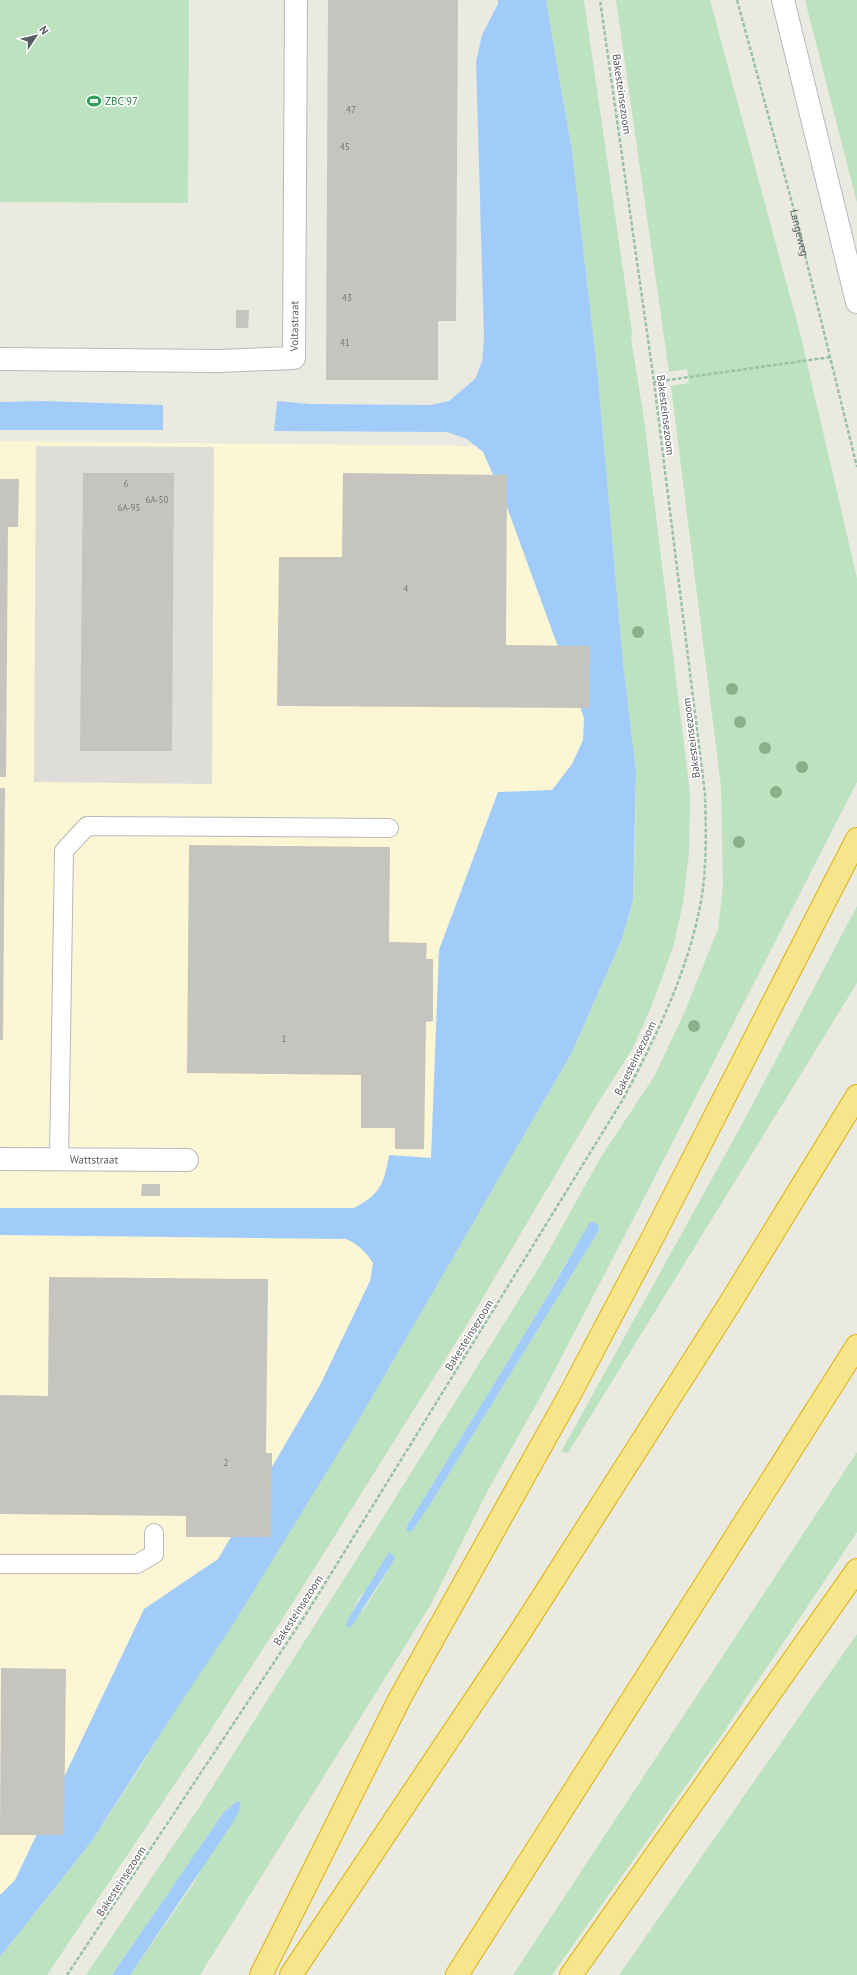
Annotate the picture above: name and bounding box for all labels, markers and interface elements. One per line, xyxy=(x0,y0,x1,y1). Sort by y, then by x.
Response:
north arrow xyxy=(16,16,56,56)
text: N xyxy=(36,23,52,37)
street label: Bakesteinsezoom xyxy=(609,53,635,135)
sports icon: ZBC'97 xyxy=(86,93,102,109)
place label: ZBC'97 xyxy=(105,94,138,108)
house number: 47 xyxy=(346,104,356,115)
house number: 45 xyxy=(340,141,350,152)
street label: Langeweg xyxy=(787,208,812,258)
house number: 43 xyxy=(342,292,352,303)
street label: Voltastraat xyxy=(287,300,301,352)
house number: 41 xyxy=(340,337,350,348)
street label: Bakesteinsezoom xyxy=(654,374,678,456)
house number: 6 xyxy=(124,478,129,489)
house number: 6A-50 xyxy=(146,494,169,505)
house number: 6A-95 xyxy=(118,502,141,513)
house number: 4 xyxy=(404,583,409,594)
street label: Bakesteinsezoom xyxy=(679,697,703,779)
street label: Bakesteinsezoom xyxy=(611,1018,659,1097)
house number: 1 xyxy=(282,1033,287,1044)
street label: Wattstraat xyxy=(70,1152,119,1167)
street label: Bakesteinsezoom xyxy=(442,1297,496,1373)
house number: 2 xyxy=(224,1457,229,1468)
street label: Bakesteinsezoom xyxy=(270,1572,326,1648)
street label: Bakesteinsezoom xyxy=(93,1843,149,1919)

